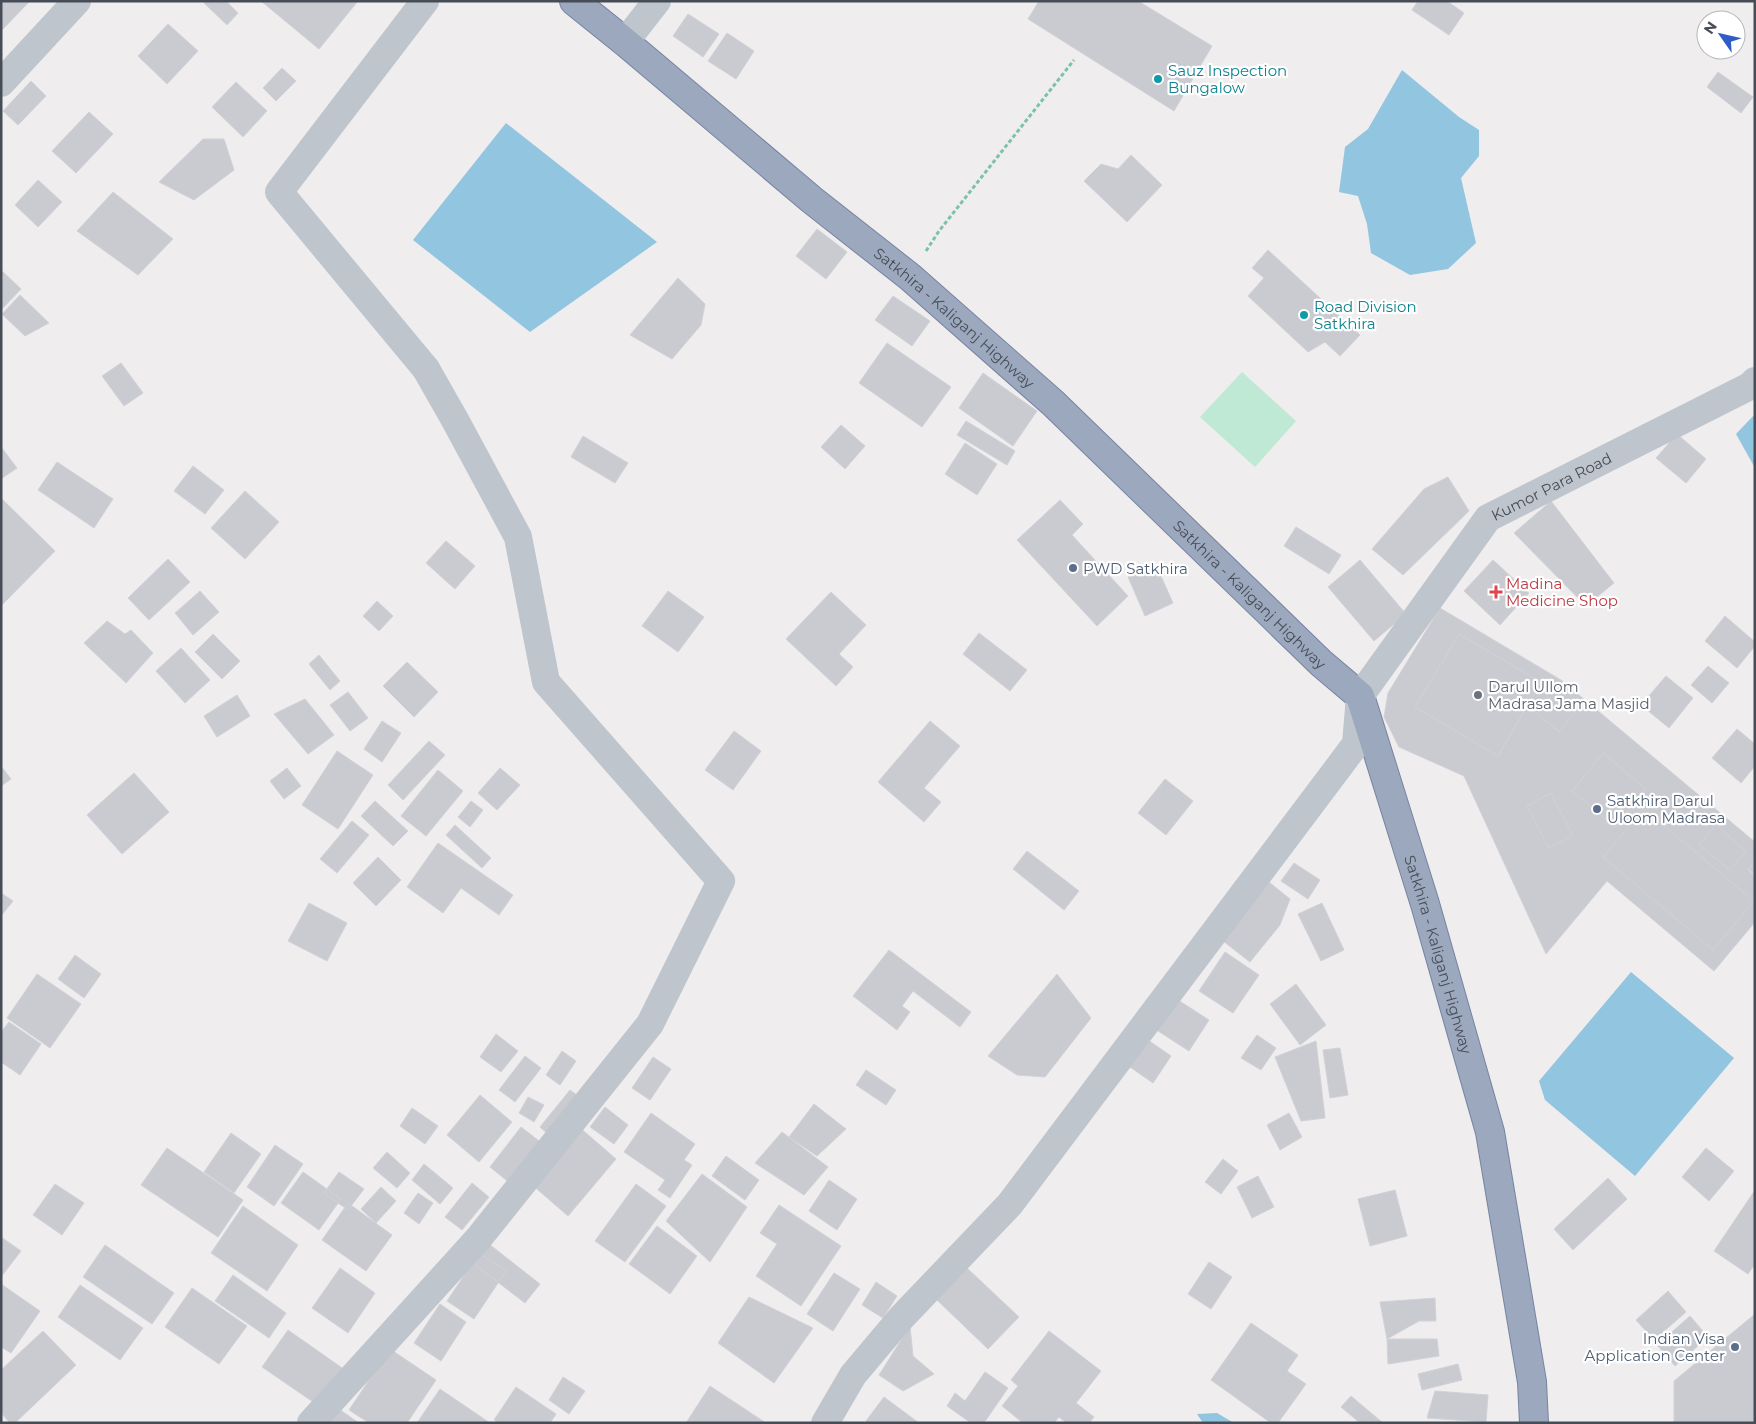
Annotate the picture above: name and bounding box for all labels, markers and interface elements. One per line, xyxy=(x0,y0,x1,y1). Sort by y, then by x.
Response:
north arrow xyxy=(1696,10,1746,60)
text: N xyxy=(1700,18,1721,37)
place label: Sauz Inspection Bungalow xyxy=(1168,61,1287,97)
marker: Sauz Inspection Bungalow xyxy=(1152,73,1164,85)
street label: Satkhira - Kaliganj Highway xyxy=(870,243,1039,393)
place label: Road Division Satkhira xyxy=(1314,297,1417,333)
marker: Road Division Satkhira xyxy=(1298,309,1310,321)
street label: Kumor Para Road xyxy=(1488,448,1615,524)
street label: Satkhira - Kaliganj Highway xyxy=(1169,516,1331,674)
place label: PWD Satkhira xyxy=(1083,559,1188,578)
marker: PWD Satkhira xyxy=(1067,562,1079,574)
place label: Madina Medicine Shop xyxy=(1506,574,1618,610)
marker: Madina Medicine Shop xyxy=(1490,586,1502,598)
place label: Darul Ullom Madrasa Jama Masjid xyxy=(1488,677,1650,713)
marker: Darul Ullom Madrasa Jama Masjid xyxy=(1472,689,1484,701)
place label: Satkhira Darul Uloom Madrasa xyxy=(1607,791,1725,827)
marker: Satkhira Darul Uloom Madrasa xyxy=(1591,803,1603,815)
street label: Satkhira - Kaliganj Highway xyxy=(1401,853,1477,1057)
place label: Indian Visa Application Center xyxy=(1585,1329,1725,1365)
marker: Indian Visa Application Center xyxy=(1729,1341,1741,1353)

